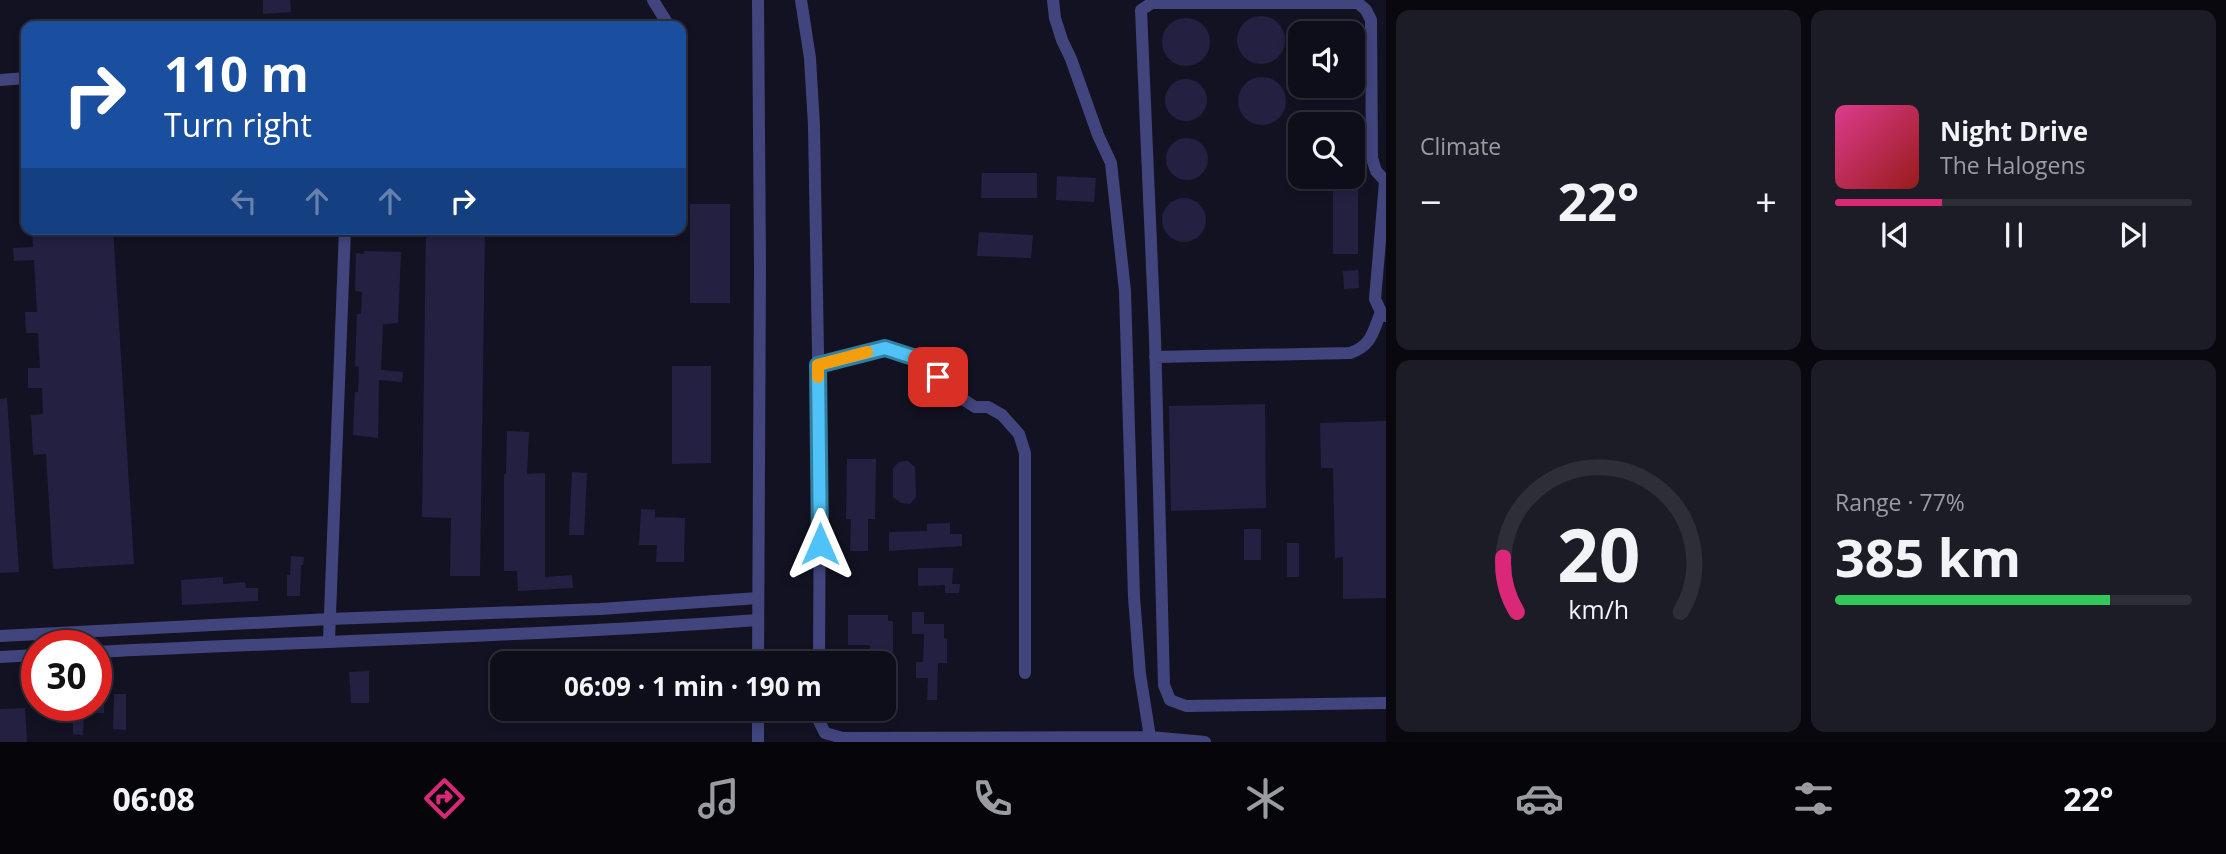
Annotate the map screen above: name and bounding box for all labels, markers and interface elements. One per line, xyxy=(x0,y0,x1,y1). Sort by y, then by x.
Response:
map controls xyxy=(1288,21,1365,189)
button: sound xyxy=(1288,21,1365,98)
text: 110 m xyxy=(164,40,309,106)
icon: right xyxy=(49,49,140,140)
text: Turn right xyxy=(164,103,312,146)
button: search xyxy=(1288,112,1365,189)
text: Night Drive xyxy=(1940,113,2088,149)
text: Climate xyxy=(1420,130,1501,162)
text: The Halogens xyxy=(1940,149,2086,181)
text: 22° xyxy=(1558,165,1639,236)
text: − xyxy=(1420,175,1442,227)
text: + xyxy=(1755,175,1777,227)
icon: left xyxy=(225,182,263,220)
icon: ahead xyxy=(298,182,336,220)
icon: ahead xyxy=(371,182,409,220)
icon: right xyxy=(444,182,482,220)
icon: previous xyxy=(1876,216,1914,254)
icon: pause xyxy=(1995,216,2033,254)
icon: next xyxy=(2114,216,2152,254)
pin xyxy=(908,347,968,407)
icon: arrive xyxy=(919,358,957,396)
text: Range · 77% xyxy=(1835,486,1965,518)
text: 20 xyxy=(1557,504,1640,603)
position arrow xyxy=(783,507,857,581)
text: 385 km xyxy=(1835,521,2021,592)
text: km/h xyxy=(1568,592,1629,626)
speed limit sign: 30 xyxy=(21,630,112,721)
text: 06:09 · 1 min · 190 m xyxy=(564,668,822,704)
icon: directions xyxy=(420,774,469,823)
icon: music xyxy=(694,774,743,823)
icon: phone xyxy=(968,774,1017,823)
icon: climate xyxy=(1241,774,1290,823)
icon: car xyxy=(1515,774,1564,823)
icon: filters xyxy=(1789,774,1838,823)
text: 06:08 xyxy=(112,777,195,820)
text: 22° xyxy=(2063,777,2114,820)

